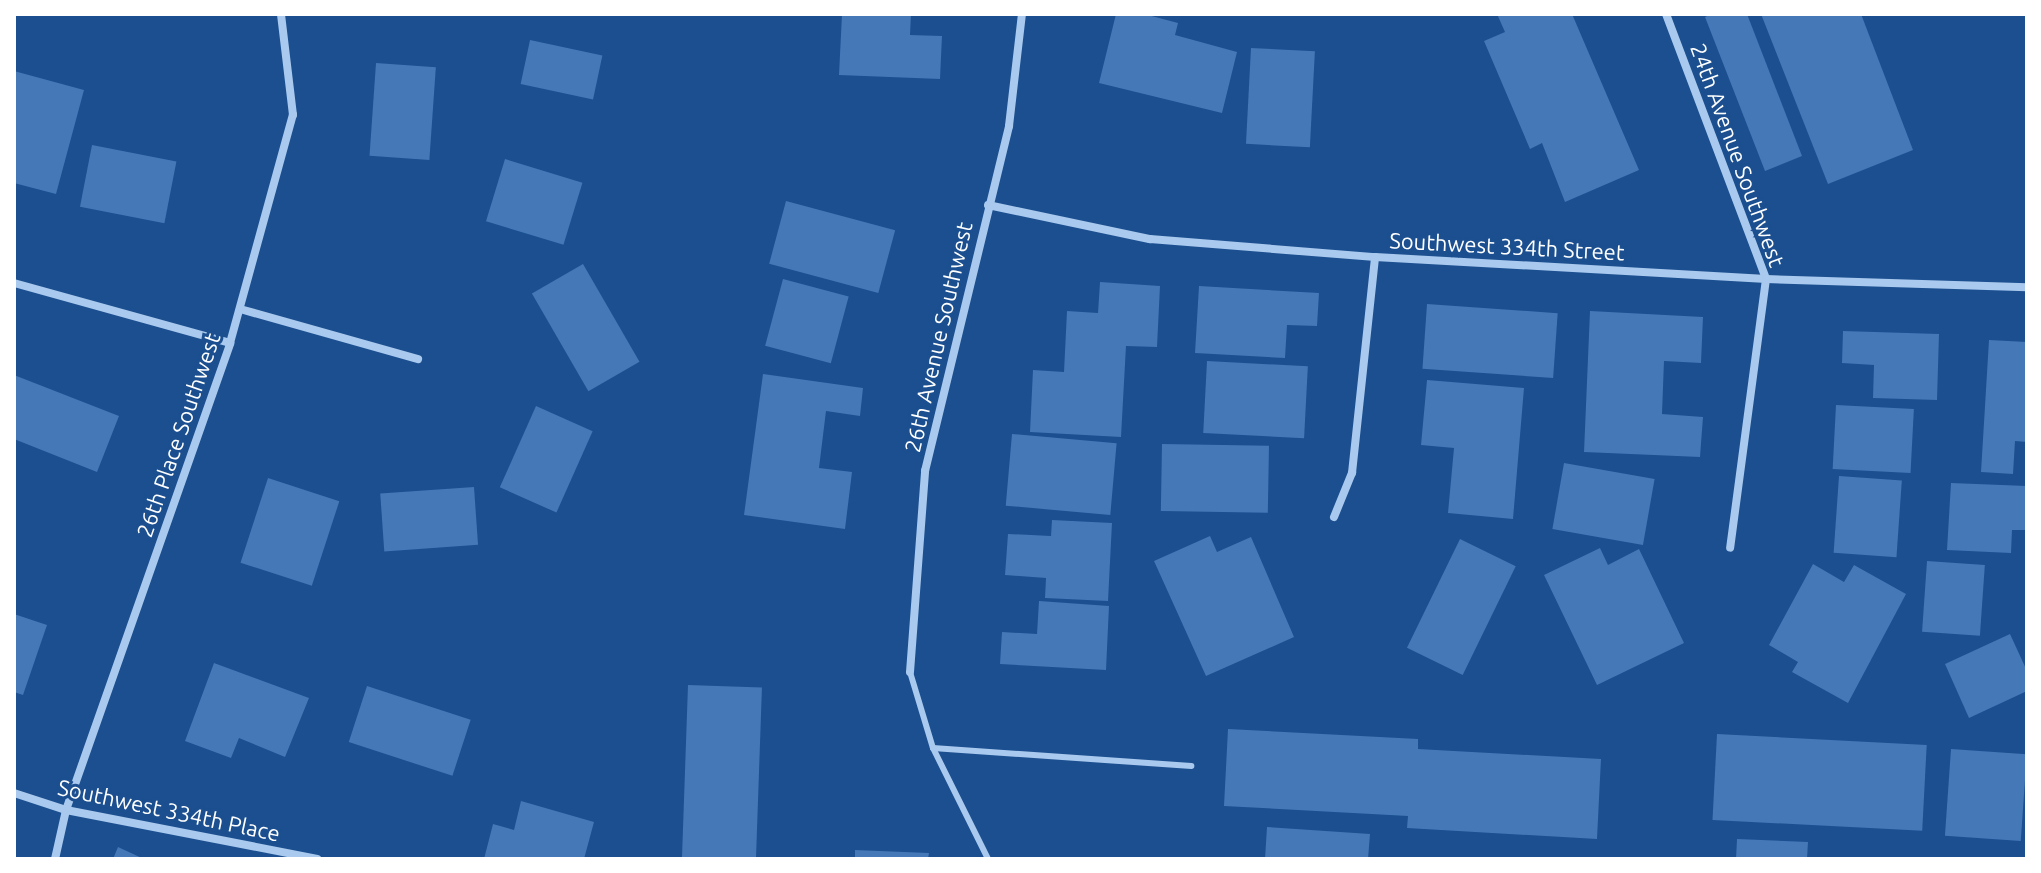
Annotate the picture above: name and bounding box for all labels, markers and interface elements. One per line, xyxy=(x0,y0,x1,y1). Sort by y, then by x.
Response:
street label: 24th Avenue Southwest xyxy=(1685,40,1791,270)
street label: 26th Avenue Southwest xyxy=(899,219,977,455)
street label: Southwest 334th Street xyxy=(1389,227,1625,265)
street label: 26th Place Southwest xyxy=(131,329,225,541)
street label: Southwest 334th Place xyxy=(55,774,283,846)

